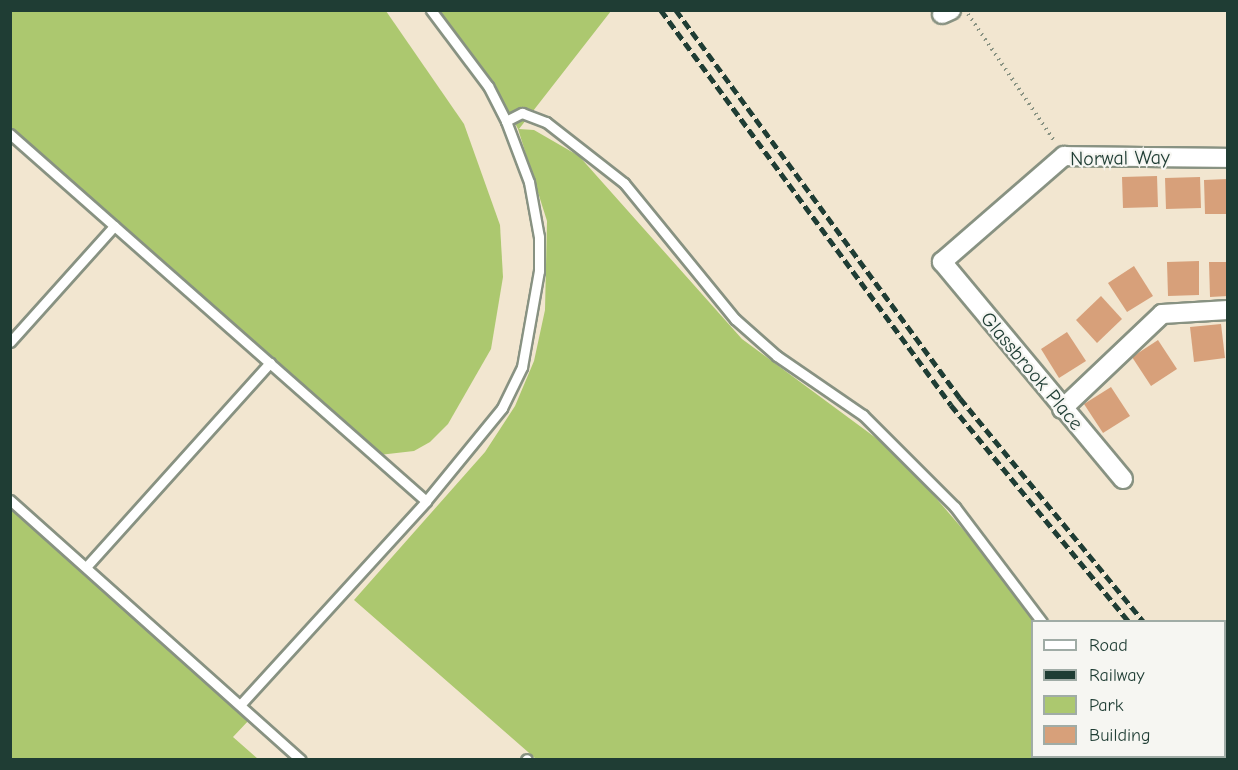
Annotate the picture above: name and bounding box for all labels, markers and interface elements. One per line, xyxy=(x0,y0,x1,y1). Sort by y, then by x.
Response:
street label: Norwal Way xyxy=(1070,145,1170,171)
street label: Glassbrook Place xyxy=(976,307,1088,435)
legend xyxy=(1031,620,1226,758)
text: Road xyxy=(1089,635,1128,656)
text: Railway xyxy=(1089,665,1145,686)
text: Park xyxy=(1089,695,1123,716)
text: Building xyxy=(1089,725,1151,746)

